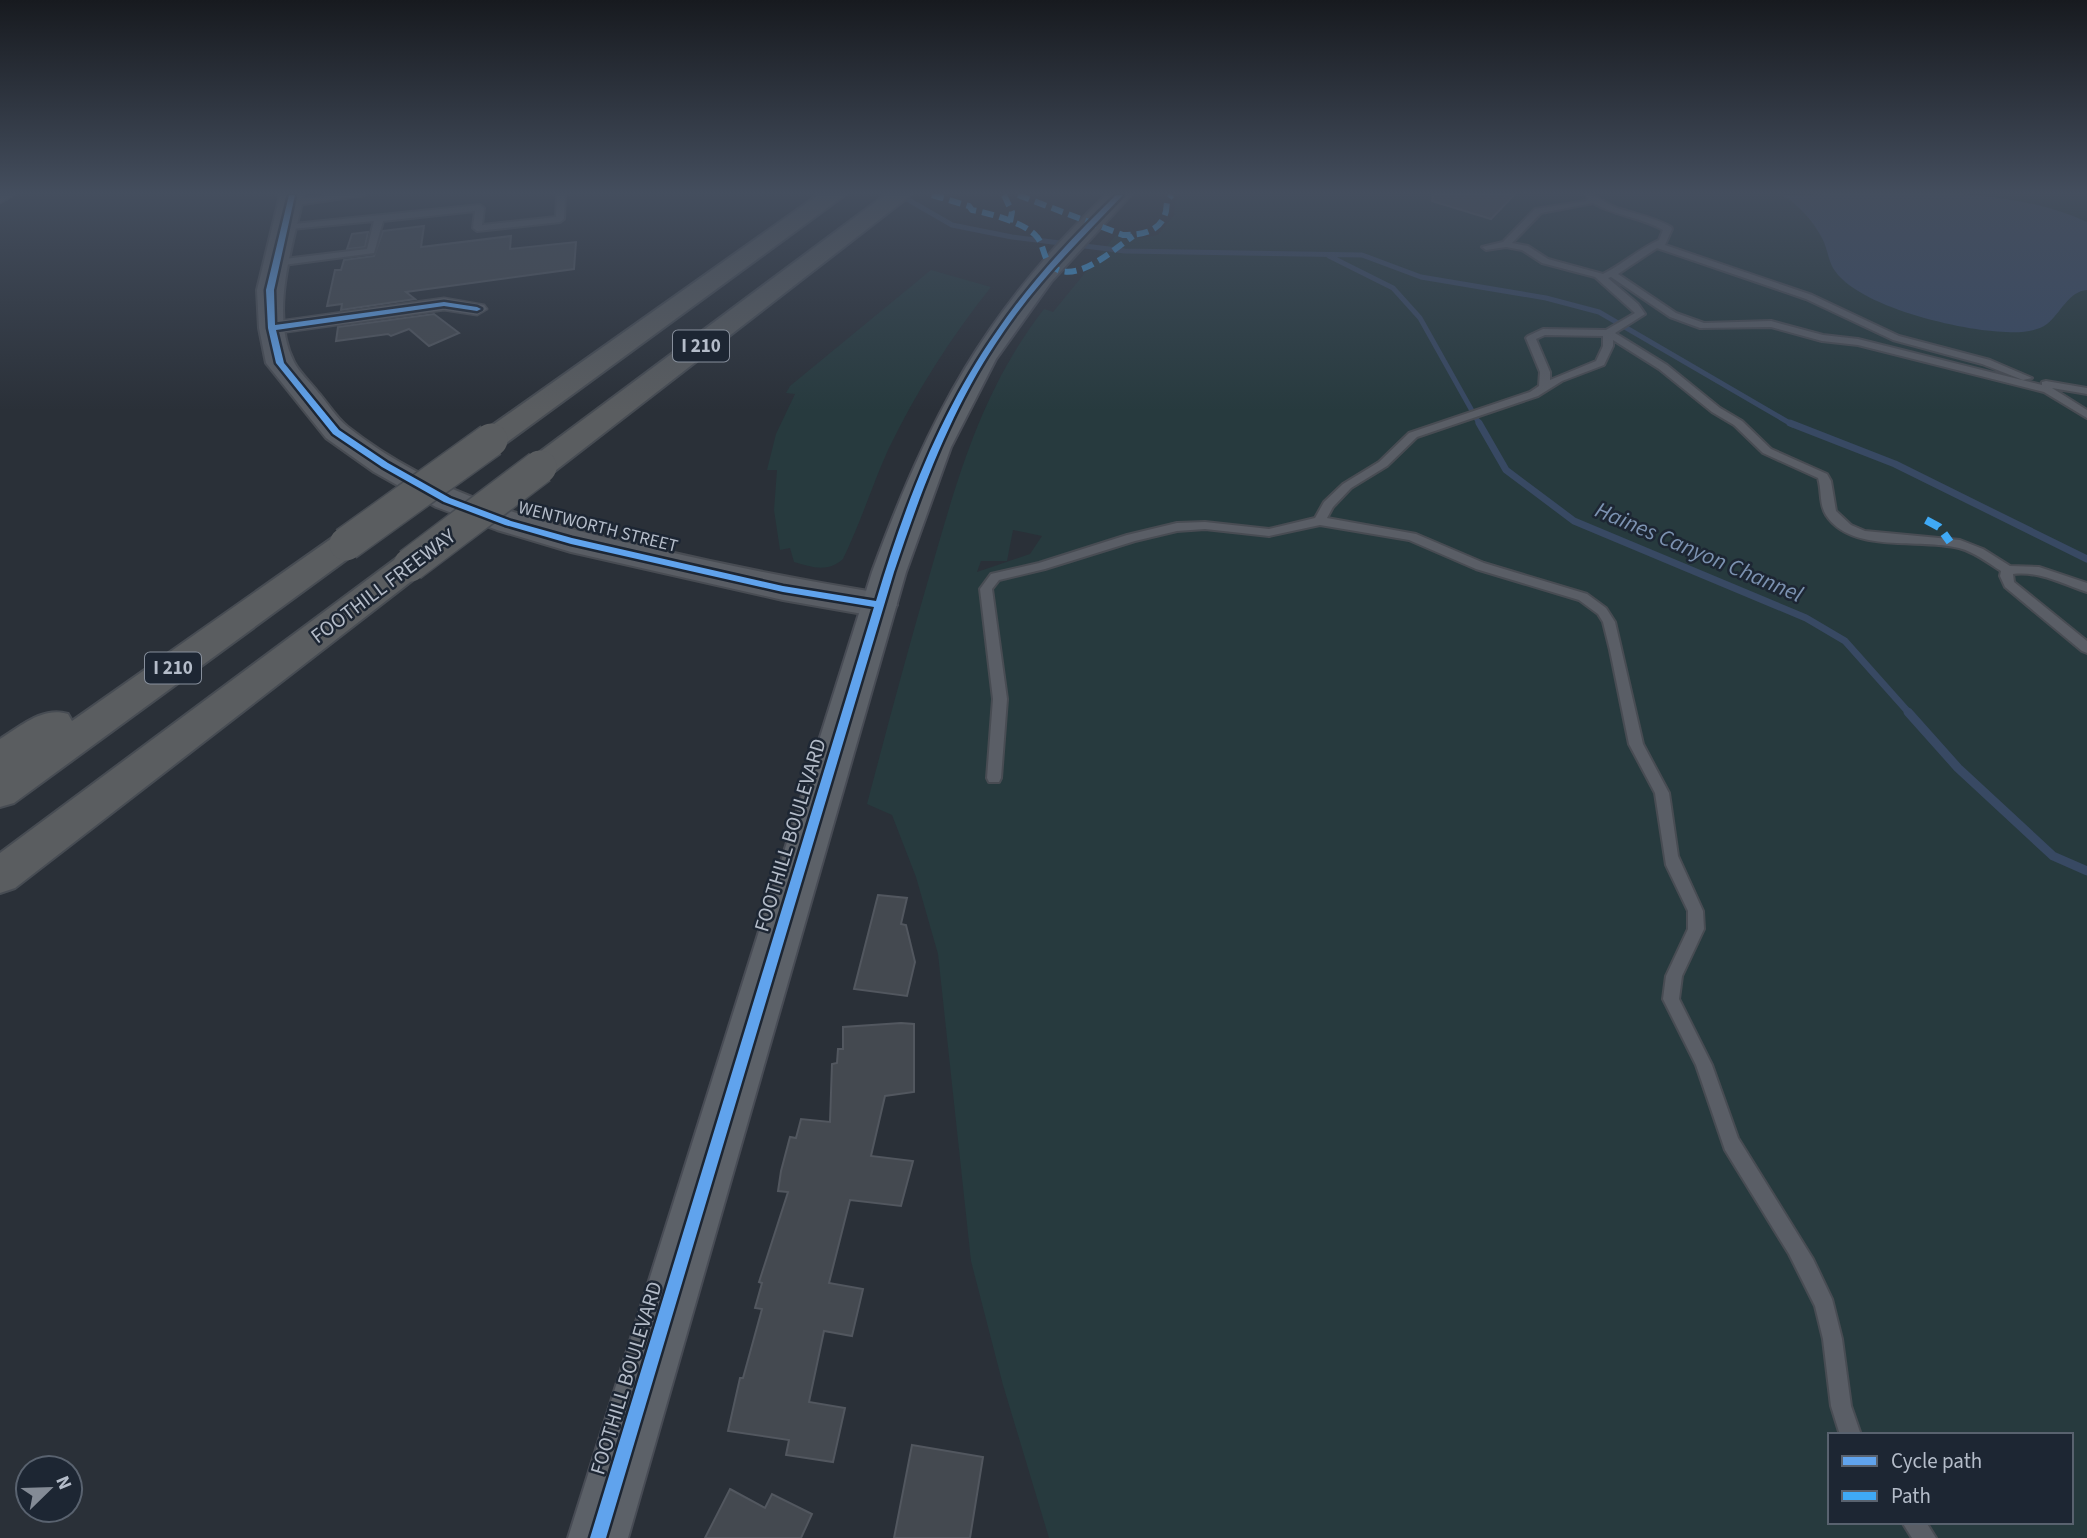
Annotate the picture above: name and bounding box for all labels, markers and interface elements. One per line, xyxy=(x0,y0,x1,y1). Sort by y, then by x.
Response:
road number: I 210 xyxy=(673,330,729,362)
water label: Haines Canyon Channel xyxy=(1590,493,1808,611)
street label: WENTWORTH STREET xyxy=(516,495,681,559)
street label: FOOTHILL FREEWAY xyxy=(304,521,463,651)
road number: I 210 xyxy=(145,652,201,684)
street label: FOOTHILL BOULEVARD xyxy=(746,735,834,935)
street label: FOOTHILL BOULEVARD xyxy=(582,1278,670,1478)
legend xyxy=(1828,1433,2073,1524)
text: Cycle path xyxy=(1891,1446,1982,1476)
north arrow xyxy=(14,1454,84,1524)
text: N xyxy=(48,1472,78,1494)
text: Path xyxy=(1891,1481,1931,1511)

